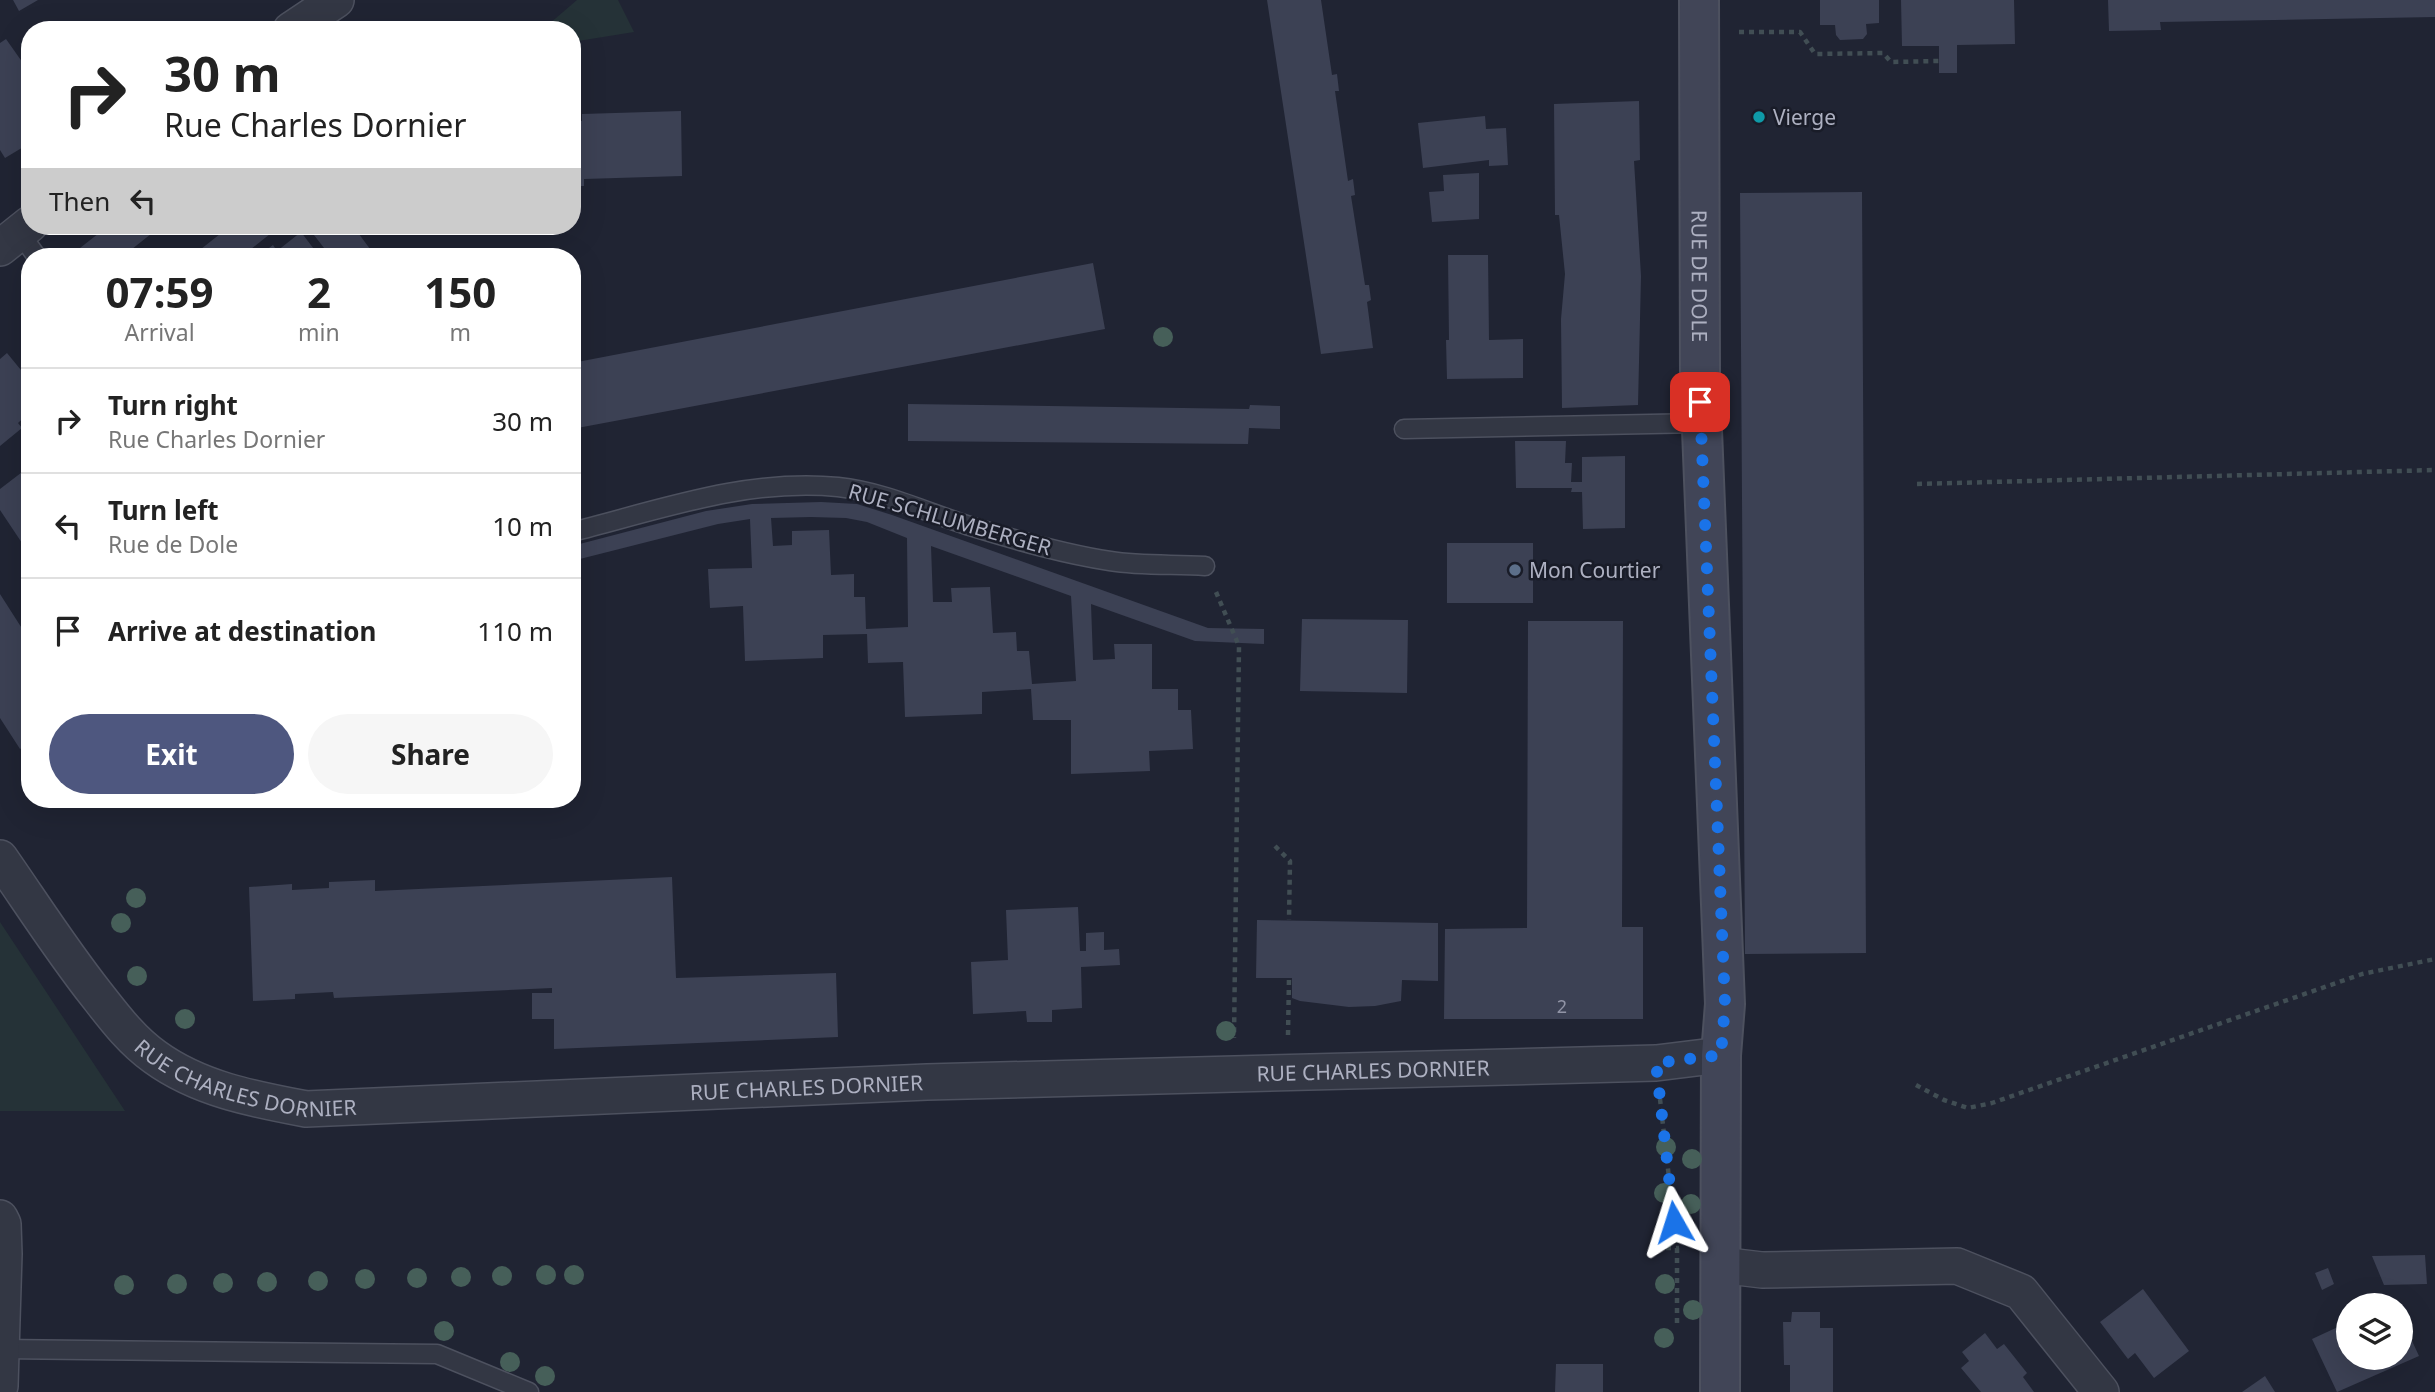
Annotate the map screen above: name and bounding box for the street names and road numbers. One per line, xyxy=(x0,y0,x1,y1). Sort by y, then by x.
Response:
street label: RUE DE DOLE xyxy=(1686,210,1714,342)
street label: RUE SCHLUMBERGER xyxy=(845,477,1055,561)
street label: RUE CHARLES DORNIER xyxy=(129,1033,357,1123)
street label: RUE CHARLES DORNIER xyxy=(1256,1053,1490,1087)
street label: RUE CHARLES DORNIER xyxy=(689,1068,923,1106)

